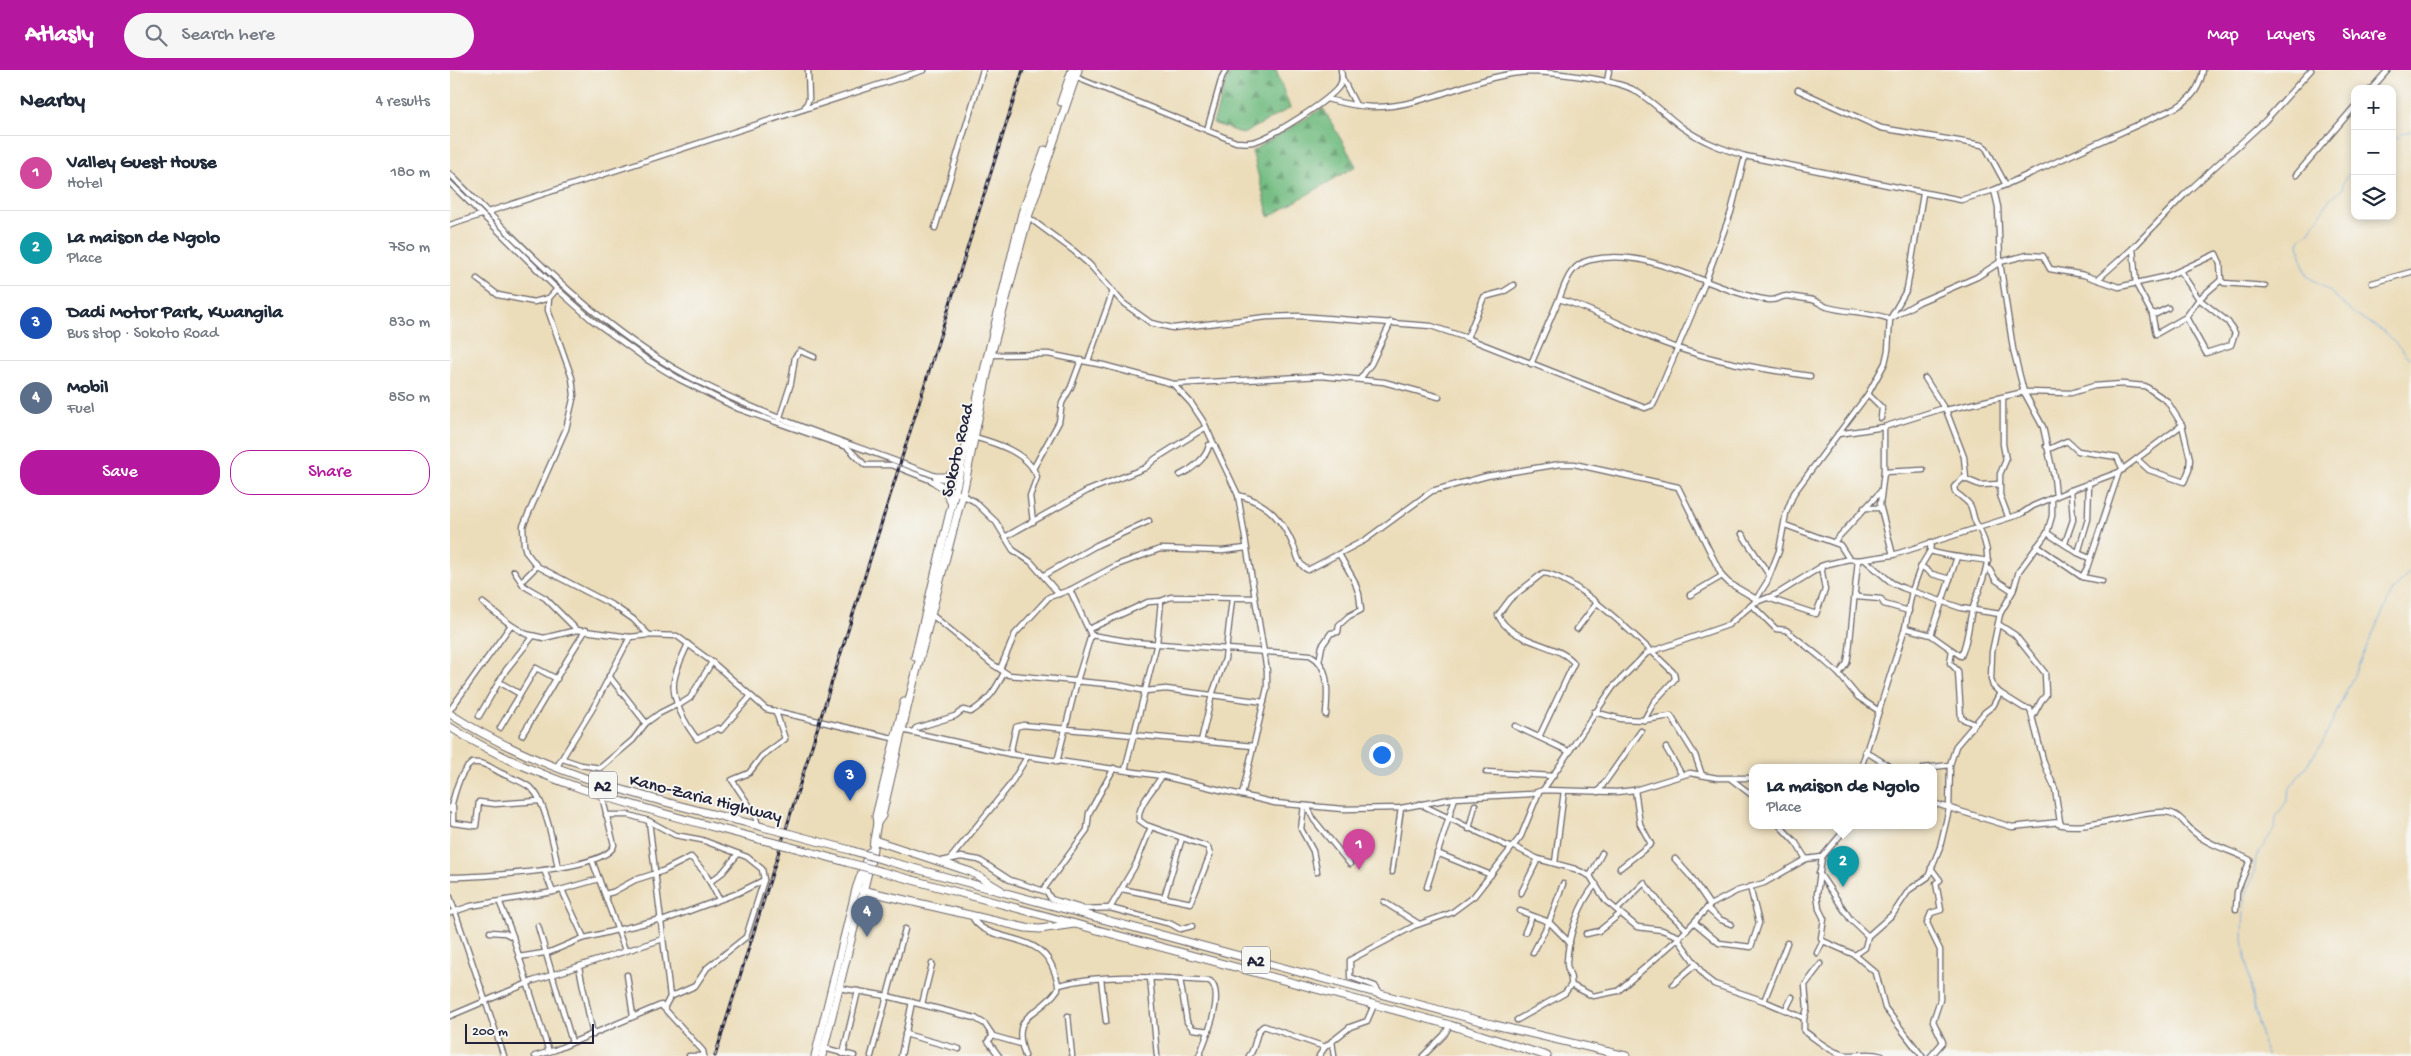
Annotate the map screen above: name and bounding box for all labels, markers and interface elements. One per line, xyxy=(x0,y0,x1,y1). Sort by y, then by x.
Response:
search box xyxy=(124,13,474,58)
text: Atlasly xyxy=(25,21,94,50)
icon: search xyxy=(142,21,170,49)
text: Search here xyxy=(182,24,275,47)
text: Map xyxy=(2207,25,2239,46)
text: Layers xyxy=(2267,25,2314,46)
text: Share xyxy=(2342,25,2386,46)
map controls xyxy=(2351,85,2396,220)
button: + xyxy=(2351,85,2396,130)
text: Nearby xyxy=(20,90,85,115)
text: 4 results xyxy=(375,93,430,112)
button: − xyxy=(2351,130,2396,175)
text: Valley Guest House xyxy=(67,152,217,175)
text: 1 xyxy=(33,164,39,183)
text: 180 m xyxy=(391,164,430,183)
text: Hotel xyxy=(67,175,103,194)
button: layers xyxy=(2351,175,2396,220)
text: La maison de Ngolo xyxy=(67,227,220,250)
text: 2 xyxy=(32,239,40,258)
text: 750 m xyxy=(389,239,430,258)
text: Place xyxy=(67,250,102,269)
text: Dadi Motor Park, Kwangila xyxy=(67,302,283,325)
text: 3 xyxy=(32,314,40,333)
text: 830 m xyxy=(389,314,430,333)
text: Bus stop · Sokoto Road xyxy=(67,325,218,344)
text: Mobil xyxy=(67,377,108,400)
text: 4 xyxy=(32,389,40,408)
text: 850 m xyxy=(389,389,430,408)
text: Fuel xyxy=(67,400,94,419)
street label: Sokoto Road xyxy=(937,400,980,499)
button: Save xyxy=(20,450,220,495)
button: Share xyxy=(230,450,430,495)
your location xyxy=(1369,742,1395,768)
pin: 3 xyxy=(834,760,866,801)
popup xyxy=(1749,764,1937,829)
street label: Kano-Zaria Highway xyxy=(627,770,784,829)
road number: A2 xyxy=(589,772,617,798)
text: La maison de Ngolo xyxy=(1766,776,1920,799)
text: Place xyxy=(1766,799,1801,818)
pin: 1 xyxy=(1343,829,1375,870)
pin: 2 xyxy=(1827,846,1859,887)
pin: 4 xyxy=(851,896,883,937)
road number: A2 xyxy=(1242,946,1270,974)
scale bar xyxy=(465,1021,594,1044)
text: 200 m xyxy=(472,1024,508,1041)

